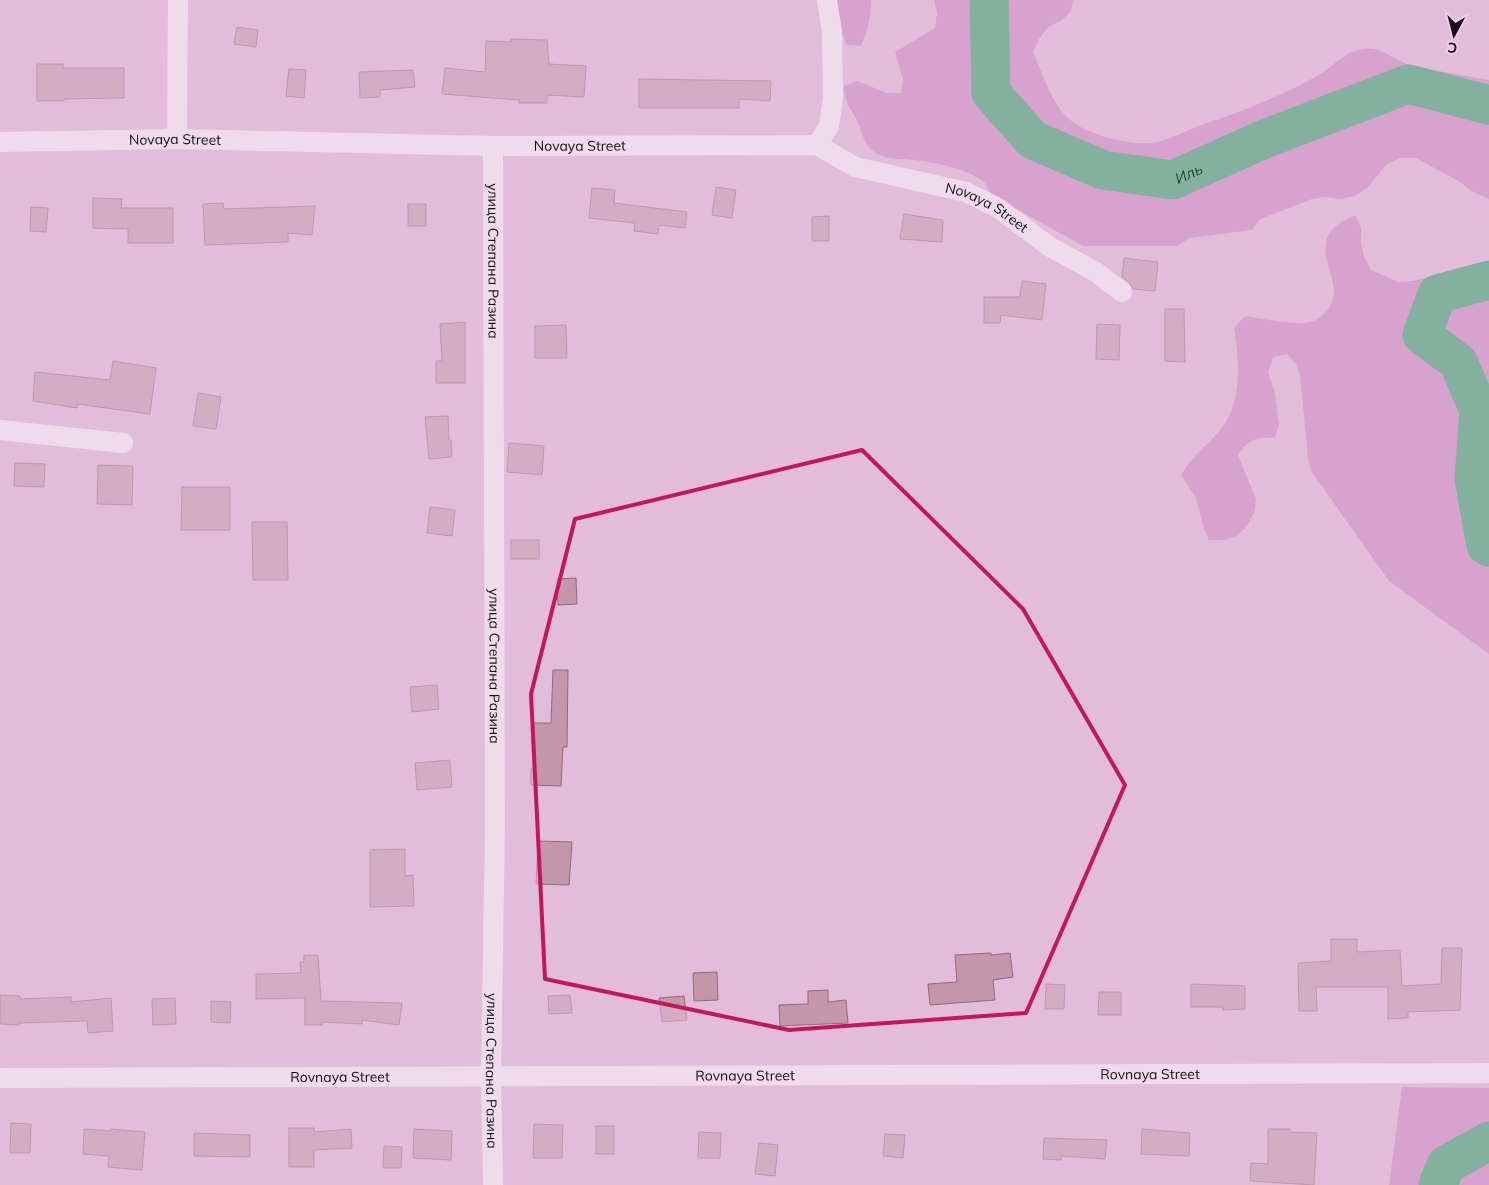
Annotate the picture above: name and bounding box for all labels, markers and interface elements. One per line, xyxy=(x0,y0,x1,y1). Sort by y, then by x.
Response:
north arrow xyxy=(1429,10,1479,60)
text: С xyxy=(1447,38,1458,57)
street label: Novaya Street xyxy=(129,130,221,149)
street label: Novaya Street xyxy=(534,137,626,155)
water label: Иль xyxy=(1172,159,1205,187)
street label: Novaya Street xyxy=(944,179,1032,237)
street label: улица Степана Разина xyxy=(484,183,503,339)
street label: улица Степана Разина xyxy=(485,588,504,744)
street label: улица Степана Разина xyxy=(482,993,501,1149)
street label: Rovnaya Street xyxy=(1100,1065,1200,1083)
street label: Rovnaya Street xyxy=(695,1066,795,1085)
street label: Rovnaya Street xyxy=(290,1068,390,1086)

